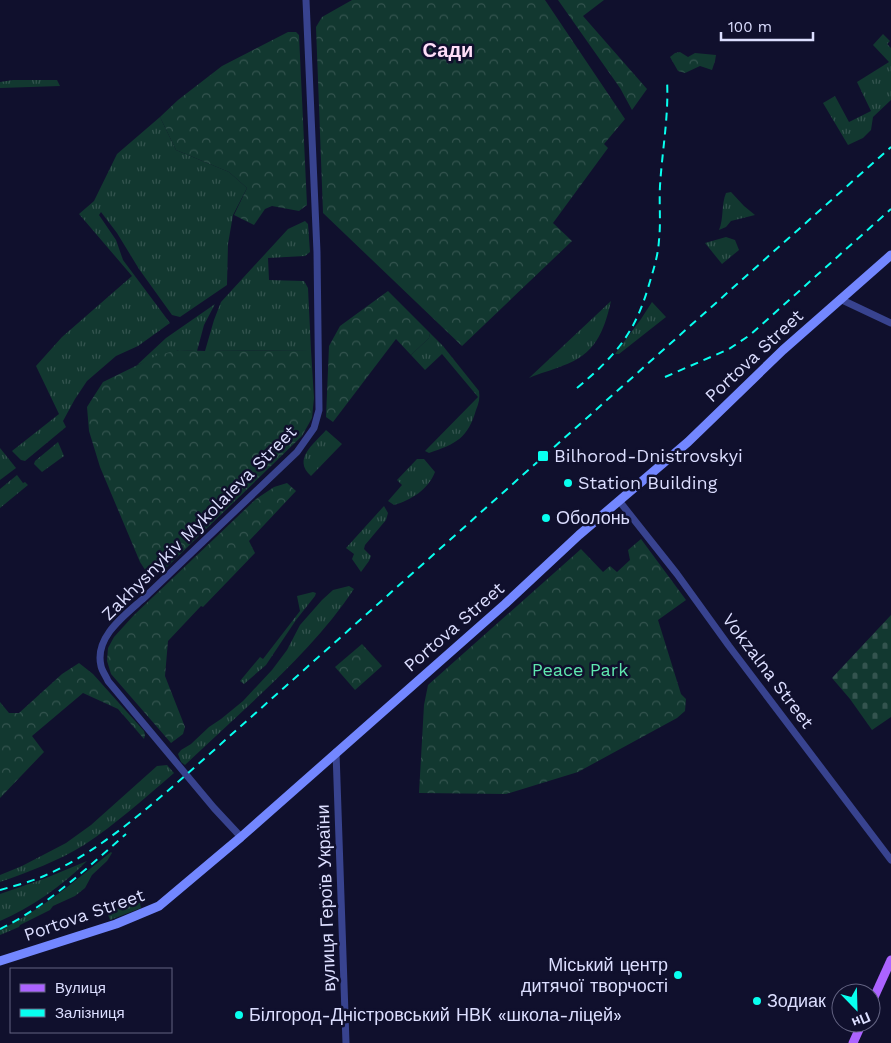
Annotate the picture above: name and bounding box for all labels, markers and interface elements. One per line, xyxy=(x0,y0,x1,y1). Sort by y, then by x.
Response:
scale bar xyxy=(721,10,814,42)
text: 100 m xyxy=(728,18,772,36)
district label: Сади xyxy=(423,38,473,62)
street label: Portova Street xyxy=(700,305,807,406)
street label: Zakhysnykiv Mykolaieva Street xyxy=(97,421,301,624)
place label: Bilhorod-Dnistrovskyi xyxy=(554,445,743,466)
marker: Bilhorod-Dnistrovskyi xyxy=(536,449,550,463)
place label: Station Building xyxy=(578,472,718,493)
marker: Station Building xyxy=(562,477,574,489)
place label: Оболонь xyxy=(556,507,630,528)
marker: Оболонь xyxy=(540,512,552,524)
street label: Portova Street xyxy=(399,577,508,676)
street label: Vokzalna Street xyxy=(718,609,819,733)
park label: Peace Park xyxy=(532,659,628,680)
street label: вулиця Героїв України xyxy=(312,804,339,992)
street label: Portova Street xyxy=(21,884,147,945)
place label: Міський центр дитячої творчості xyxy=(521,954,668,996)
legend xyxy=(10,968,172,1033)
marker: Міський центр дитячої творчості xyxy=(672,969,684,981)
text: Вулиця xyxy=(55,979,106,997)
north arrow xyxy=(831,983,881,1033)
place label: Зодиак xyxy=(767,990,826,1011)
marker: Зодиак xyxy=(751,995,763,1007)
text: Залізниця xyxy=(55,1004,125,1022)
place label: Білгород-Дністровський НВК «школа-ліцей» xyxy=(249,1004,622,1025)
marker: Білгород-Дністровський НВК «школа-ліцей» xyxy=(233,1009,245,1021)
text: Пн xyxy=(849,1009,873,1031)

